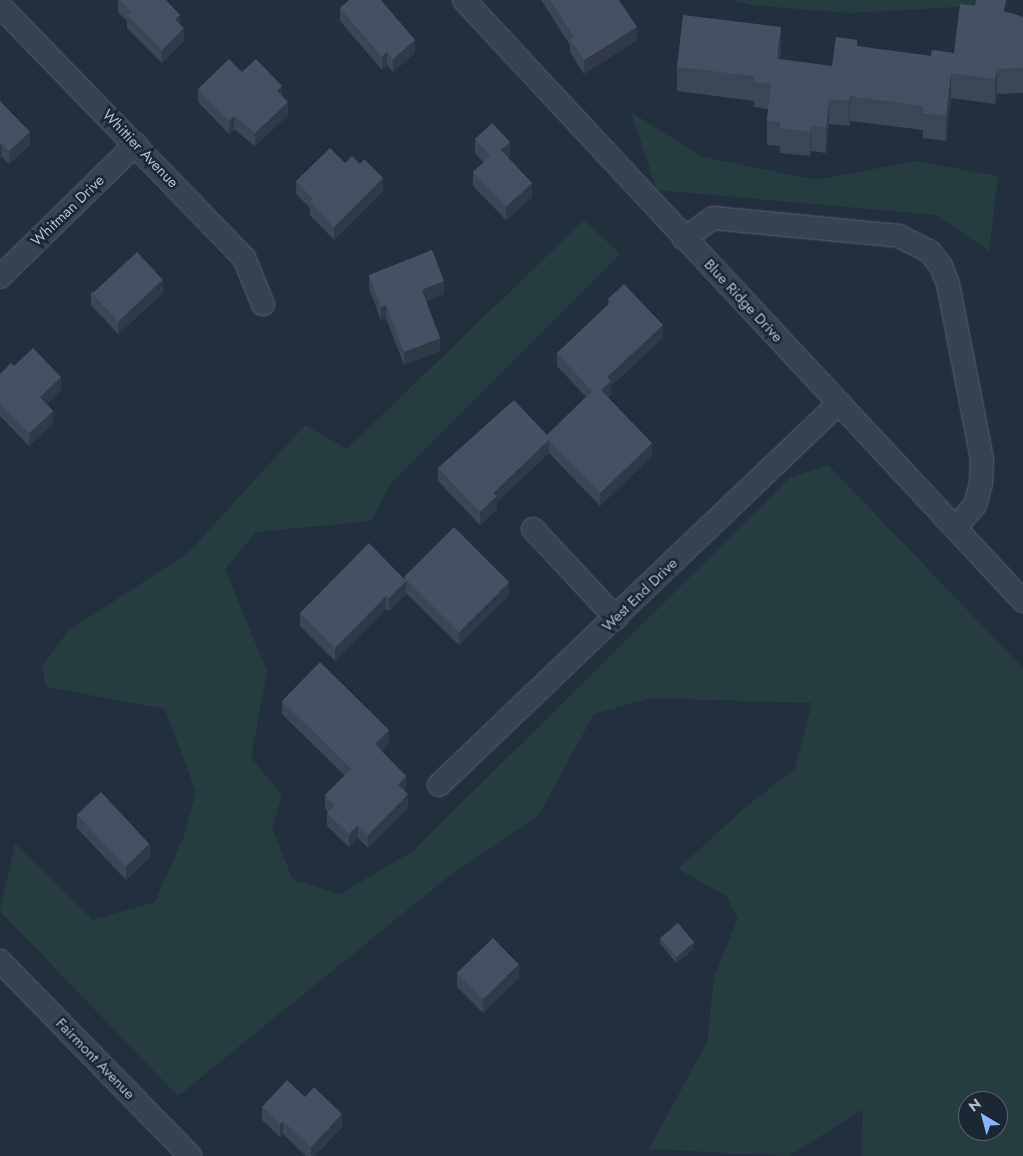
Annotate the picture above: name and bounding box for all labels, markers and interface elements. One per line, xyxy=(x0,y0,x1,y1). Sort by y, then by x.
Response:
street label: Whittier Avenue xyxy=(98,106,182,192)
street label: Whitman Drive xyxy=(28,172,108,250)
street label: Blue Ridge Drive xyxy=(700,256,786,346)
street label: West End Drive xyxy=(598,554,682,636)
street label: Fairmont Avenue xyxy=(52,1015,138,1103)
north arrow xyxy=(958,1091,1008,1141)
text: N xyxy=(964,1093,985,1116)

